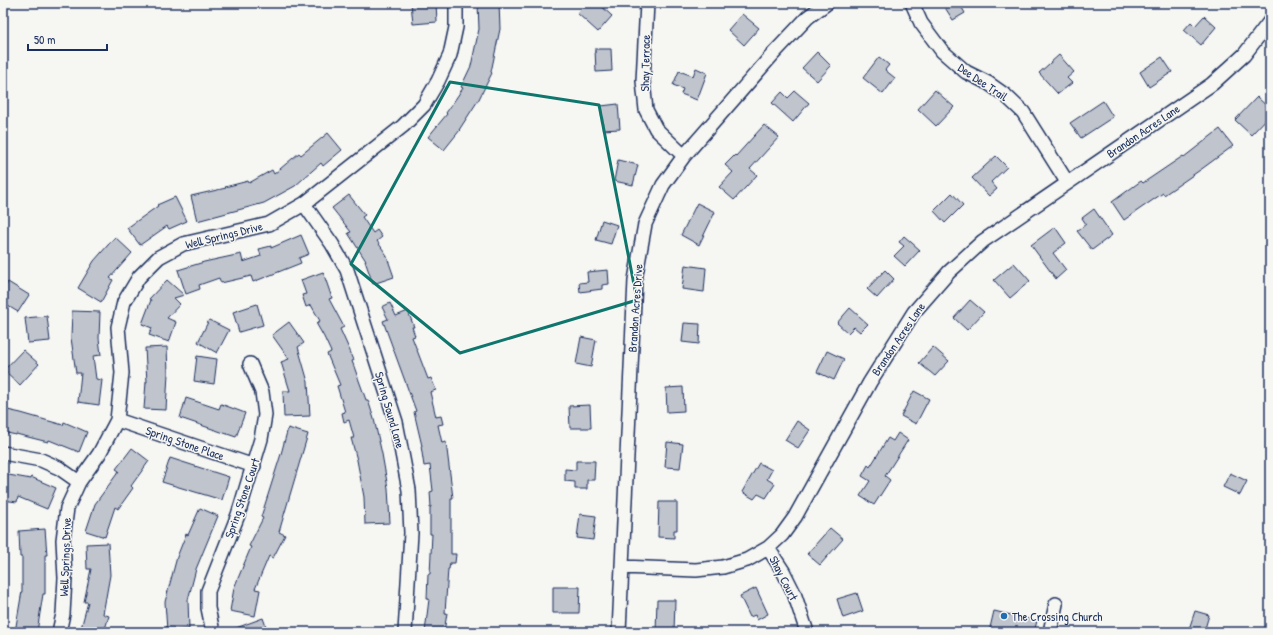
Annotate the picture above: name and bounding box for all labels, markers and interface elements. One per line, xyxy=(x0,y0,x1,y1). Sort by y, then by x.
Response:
scale bar xyxy=(28,26,107,52)
text: 50 m xyxy=(34,31,55,48)
street label: Shay Terrace xyxy=(636,34,654,92)
street label: Dee Dee Trail xyxy=(955,59,1012,105)
street label: Brandon Acres Lane xyxy=(1103,100,1183,162)
street label: Well Springs Drive xyxy=(184,217,264,253)
street label: Brandon Acres Drive xyxy=(623,263,647,353)
street label: Brandon Acres Lane xyxy=(867,299,929,379)
street label: Spring Sound Lane xyxy=(371,370,409,450)
street label: Spring Stone Place xyxy=(143,422,227,464)
street label: Spring Stone Court xyxy=(220,455,264,540)
street label: Well Springs Drive xyxy=(55,517,75,597)
street label: Shay Court xyxy=(766,553,803,604)
place label: The Crossing Church xyxy=(1012,608,1102,625)
marker: The Crossing Church xyxy=(999,611,1009,621)

